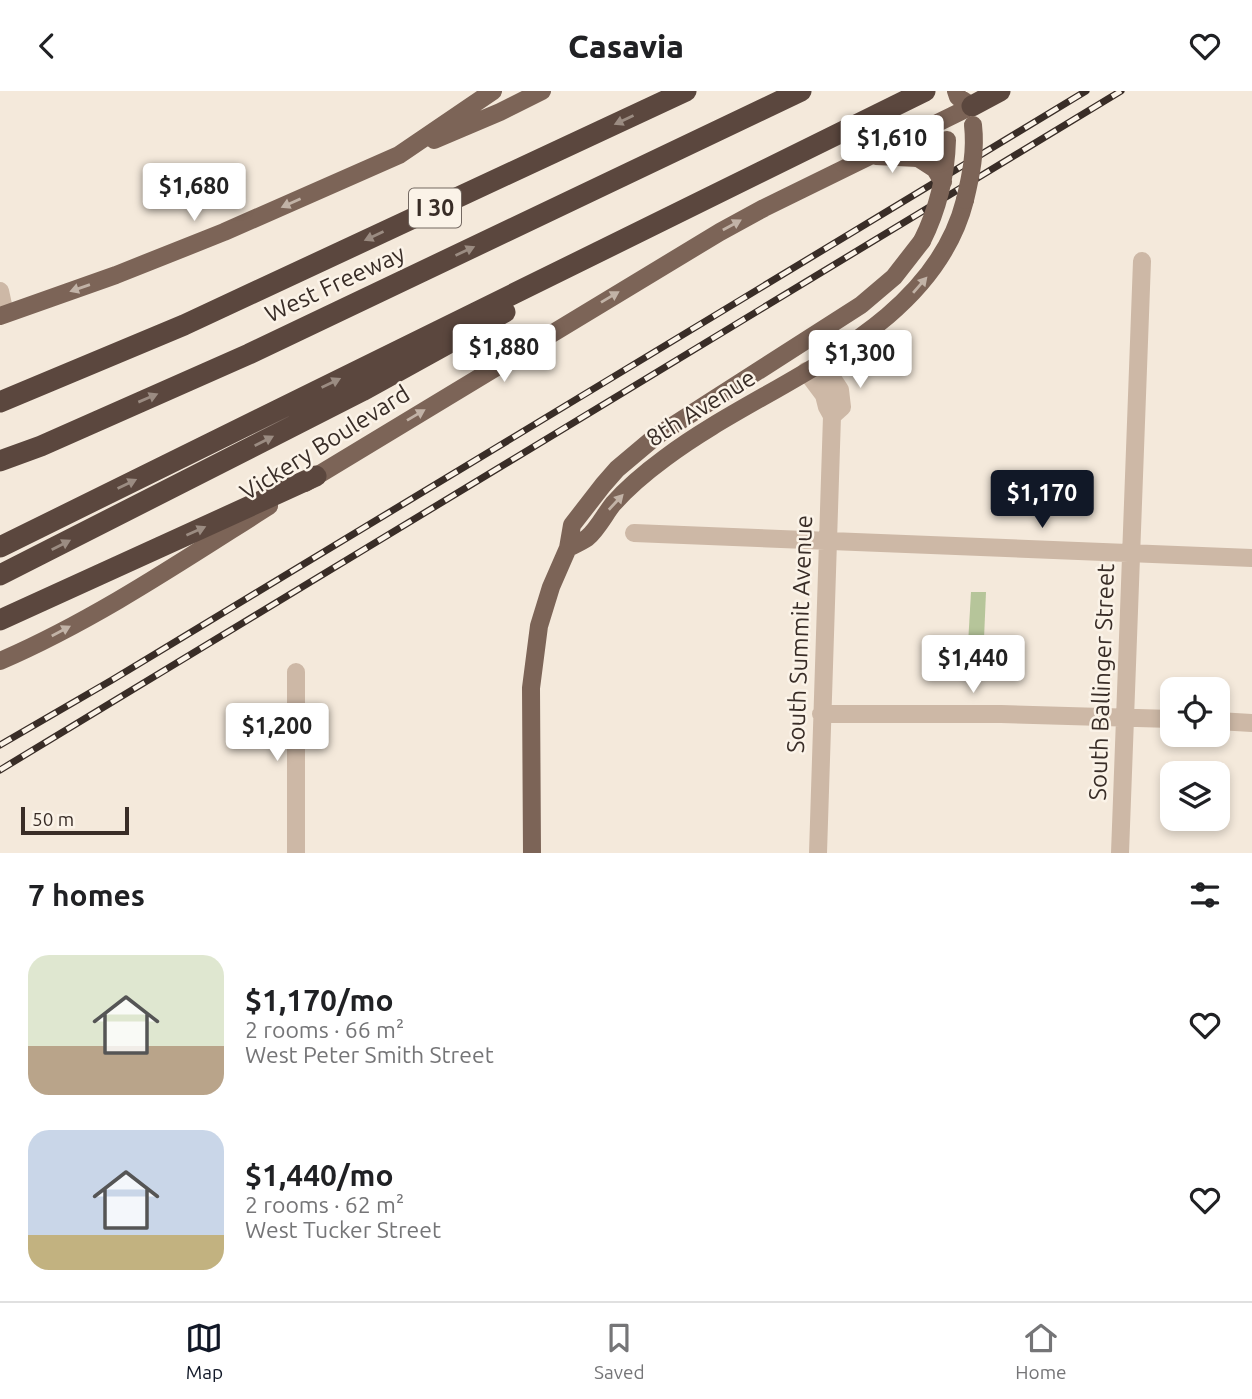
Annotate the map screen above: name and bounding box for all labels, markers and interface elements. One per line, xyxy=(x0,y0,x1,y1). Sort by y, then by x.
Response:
icon: back xyxy=(28,27,66,65)
icon: heart xyxy=(1186,27,1224,65)
text: Casavia xyxy=(568,28,684,64)
one-way arrow xyxy=(614,115,635,126)
pin: $1,610 xyxy=(835,115,949,175)
text: $1,610 xyxy=(857,125,927,150)
pin: $1,680 xyxy=(137,163,251,223)
text: $1,680 xyxy=(159,173,229,198)
road number: I 30 xyxy=(409,189,461,227)
one-way arrow xyxy=(281,197,302,208)
one-way arrow xyxy=(723,219,742,231)
one-way arrow xyxy=(364,231,384,242)
street label: West Freeway xyxy=(261,239,409,328)
one-way arrow xyxy=(455,246,475,257)
one-way arrow xyxy=(912,277,927,294)
one-way arrow xyxy=(70,282,91,293)
one-way arrow xyxy=(601,291,620,303)
pin: $1,880 xyxy=(447,324,561,384)
pin: $1,300 xyxy=(803,331,917,390)
text: $1,880 xyxy=(469,334,539,359)
text: $1,300 xyxy=(825,340,895,365)
street label: 8th Avenue xyxy=(641,364,760,452)
one-way arrow xyxy=(321,377,341,388)
street label: Vickery Boulevard xyxy=(235,380,414,506)
one-way arrow xyxy=(138,392,158,404)
one-way arrow xyxy=(406,409,425,422)
one-way arrow xyxy=(254,436,274,447)
pin: $1,170 xyxy=(985,471,1099,530)
one-way arrow xyxy=(117,478,137,489)
text: $1,170 xyxy=(1007,480,1077,505)
one-way arrow xyxy=(608,494,624,511)
street label: South Summit Avenue xyxy=(782,514,817,754)
one-way arrow xyxy=(186,525,206,537)
one-way arrow xyxy=(51,539,71,550)
street label: South Ballinger Street xyxy=(1084,562,1119,801)
one-way arrow xyxy=(51,625,71,637)
pin: $1,440 xyxy=(916,635,1030,695)
text: $1,440 xyxy=(938,645,1008,670)
map controls xyxy=(1160,677,1230,831)
button: locate xyxy=(1160,677,1230,747)
pin: $1,200 xyxy=(220,703,334,763)
text: $1,200 xyxy=(242,713,312,738)
button: layers xyxy=(1160,761,1230,831)
scale bar xyxy=(21,804,130,836)
text: 50 m xyxy=(32,808,74,830)
icon: filters xyxy=(1186,876,1224,914)
text: 7 homes xyxy=(28,878,145,912)
icon: home xyxy=(84,983,168,1067)
text: $1,170/mo xyxy=(245,983,394,1017)
icon: heart xyxy=(1186,1006,1224,1044)
text: 2 rooms · 66 m² xyxy=(245,1017,404,1042)
text: West Peter Smith Street xyxy=(245,1042,494,1067)
icon: home xyxy=(84,1158,168,1242)
text: $1,440/mo xyxy=(245,1158,394,1192)
icon: heart xyxy=(1186,1181,1224,1219)
text: 2 rooms · 62 m² xyxy=(245,1192,404,1217)
text: West Tucker Street xyxy=(245,1217,441,1242)
tab: Map xyxy=(185,1319,223,1383)
tab: Saved xyxy=(594,1319,645,1383)
tab: Home xyxy=(1015,1319,1067,1383)

